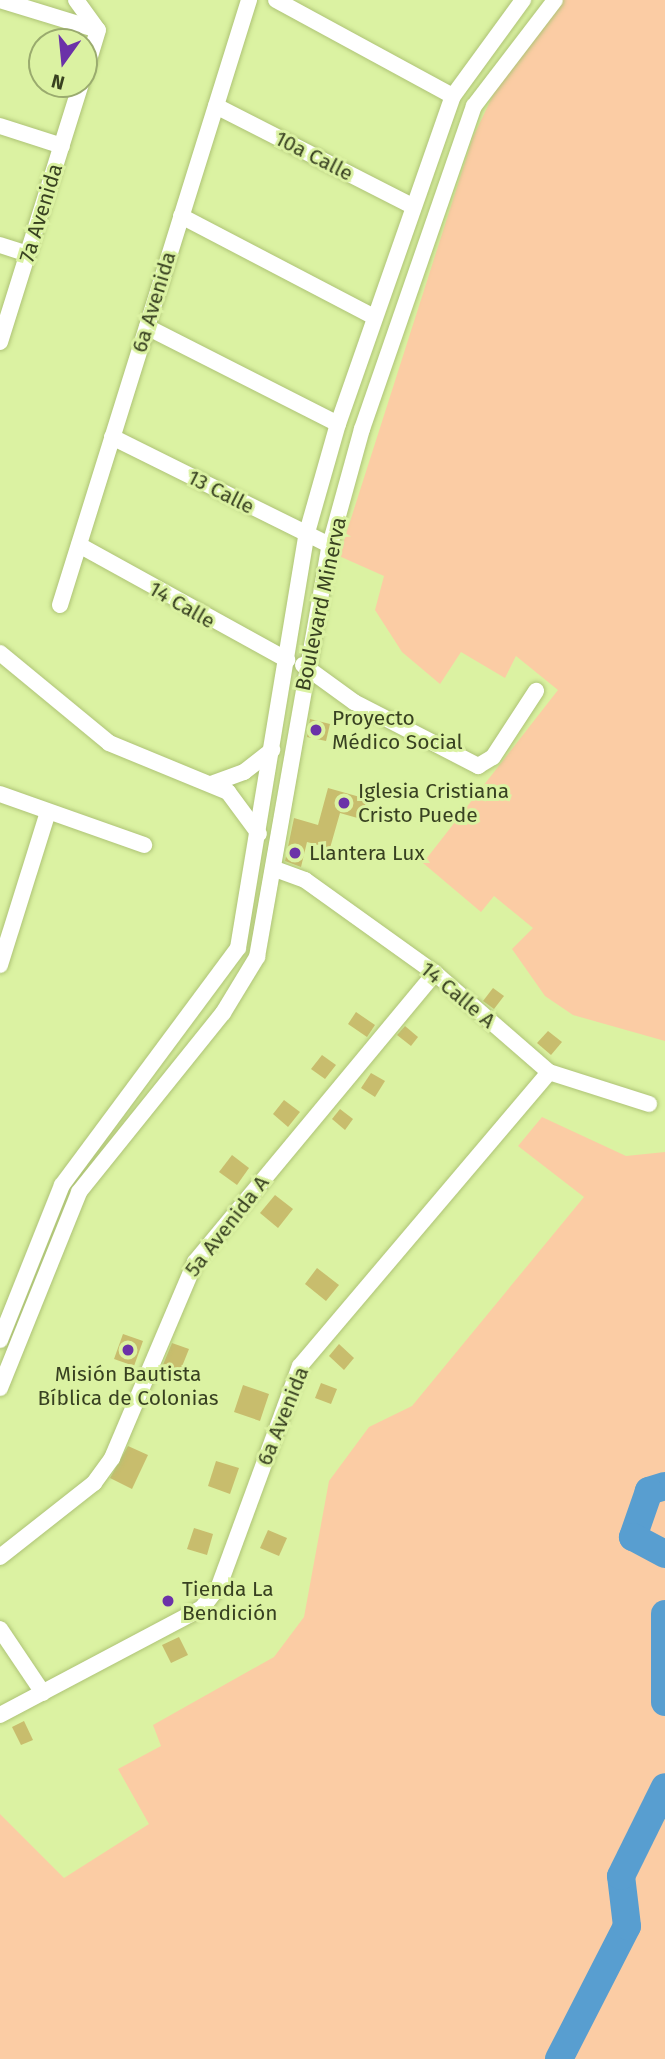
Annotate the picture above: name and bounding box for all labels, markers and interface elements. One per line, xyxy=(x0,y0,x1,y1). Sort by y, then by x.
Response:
north arrow xyxy=(28,28,98,98)
text: N xyxy=(49,69,67,95)
street label: 10a Calle xyxy=(271,126,357,186)
street label: 7a Avenida xyxy=(14,161,68,265)
street label: 6a Avenida xyxy=(127,249,181,355)
street label: 13 Calle xyxy=(183,465,259,519)
street label: Boulevard Minerva xyxy=(290,515,352,693)
street label: 14 Calle xyxy=(144,576,220,634)
place label: Proyecto Médico Social xyxy=(332,705,463,755)
marker: Proyecto Médico Social xyxy=(306,720,326,740)
place label: Iglesia Cristiana Cristo Puede xyxy=(358,778,509,828)
marker: Iglesia Cristiana Cristo Puede xyxy=(336,795,352,811)
place label: Llantera Lux xyxy=(309,840,425,866)
marker: Llantera Lux xyxy=(287,845,303,861)
street label: 14 Calle A xyxy=(415,956,501,1034)
street label: 5a Avenida A xyxy=(180,1171,274,1281)
marker: Misión Bautista Bíblica de Colonias xyxy=(120,1342,136,1358)
place label: Misión Bautista Bíblica de Colonias xyxy=(37,1361,219,1411)
street label: 6a Avenida xyxy=(252,1363,314,1469)
place label: Tienda La Bendición xyxy=(182,1576,278,1626)
marker: Tienda La Bendición xyxy=(160,1593,176,1609)

